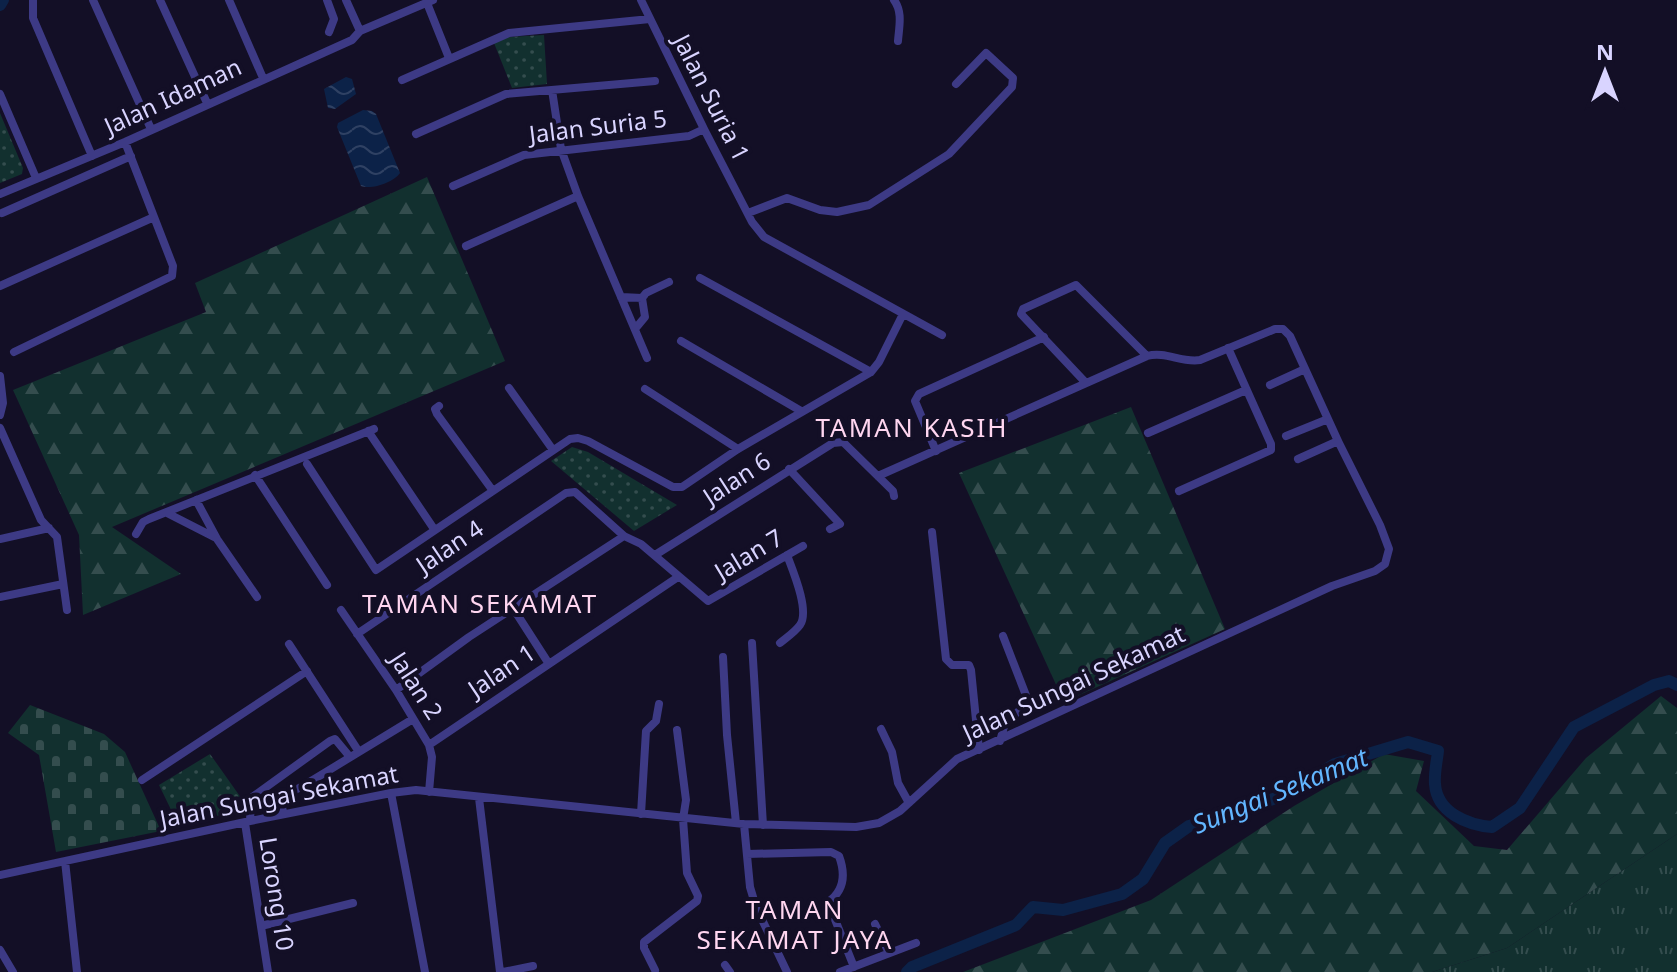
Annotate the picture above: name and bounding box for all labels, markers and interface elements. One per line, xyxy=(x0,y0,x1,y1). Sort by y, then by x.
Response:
street label: Jalan Suria 1 xyxy=(665,26,758,166)
north arrow xyxy=(1565,32,1645,112)
text: N xyxy=(1596,36,1614,66)
street label: Jalan Idaman xyxy=(97,49,246,143)
street label: Jalan Suria 5 xyxy=(525,101,668,151)
district label: TAMAN KASIH xyxy=(815,409,1009,445)
street label: Jalan 6 xyxy=(694,444,776,513)
street label: Jalan 4 xyxy=(407,511,489,581)
street label: Jalan 7 xyxy=(706,520,789,588)
district label: TAMAN SEKAMAT xyxy=(362,585,598,621)
street label: Jalan Sungai Sekamat xyxy=(955,616,1190,750)
street label: Jalan 1 xyxy=(459,635,541,705)
street label: Jalan 2 xyxy=(382,643,451,725)
water label: Sungai Sekamat xyxy=(1186,738,1374,842)
street label: Jalan Sungai Sekamat xyxy=(155,756,401,835)
street label: Lorong 10 xyxy=(252,835,303,953)
district label: TAMAN SEKAMAT JAYA xyxy=(697,891,893,957)

